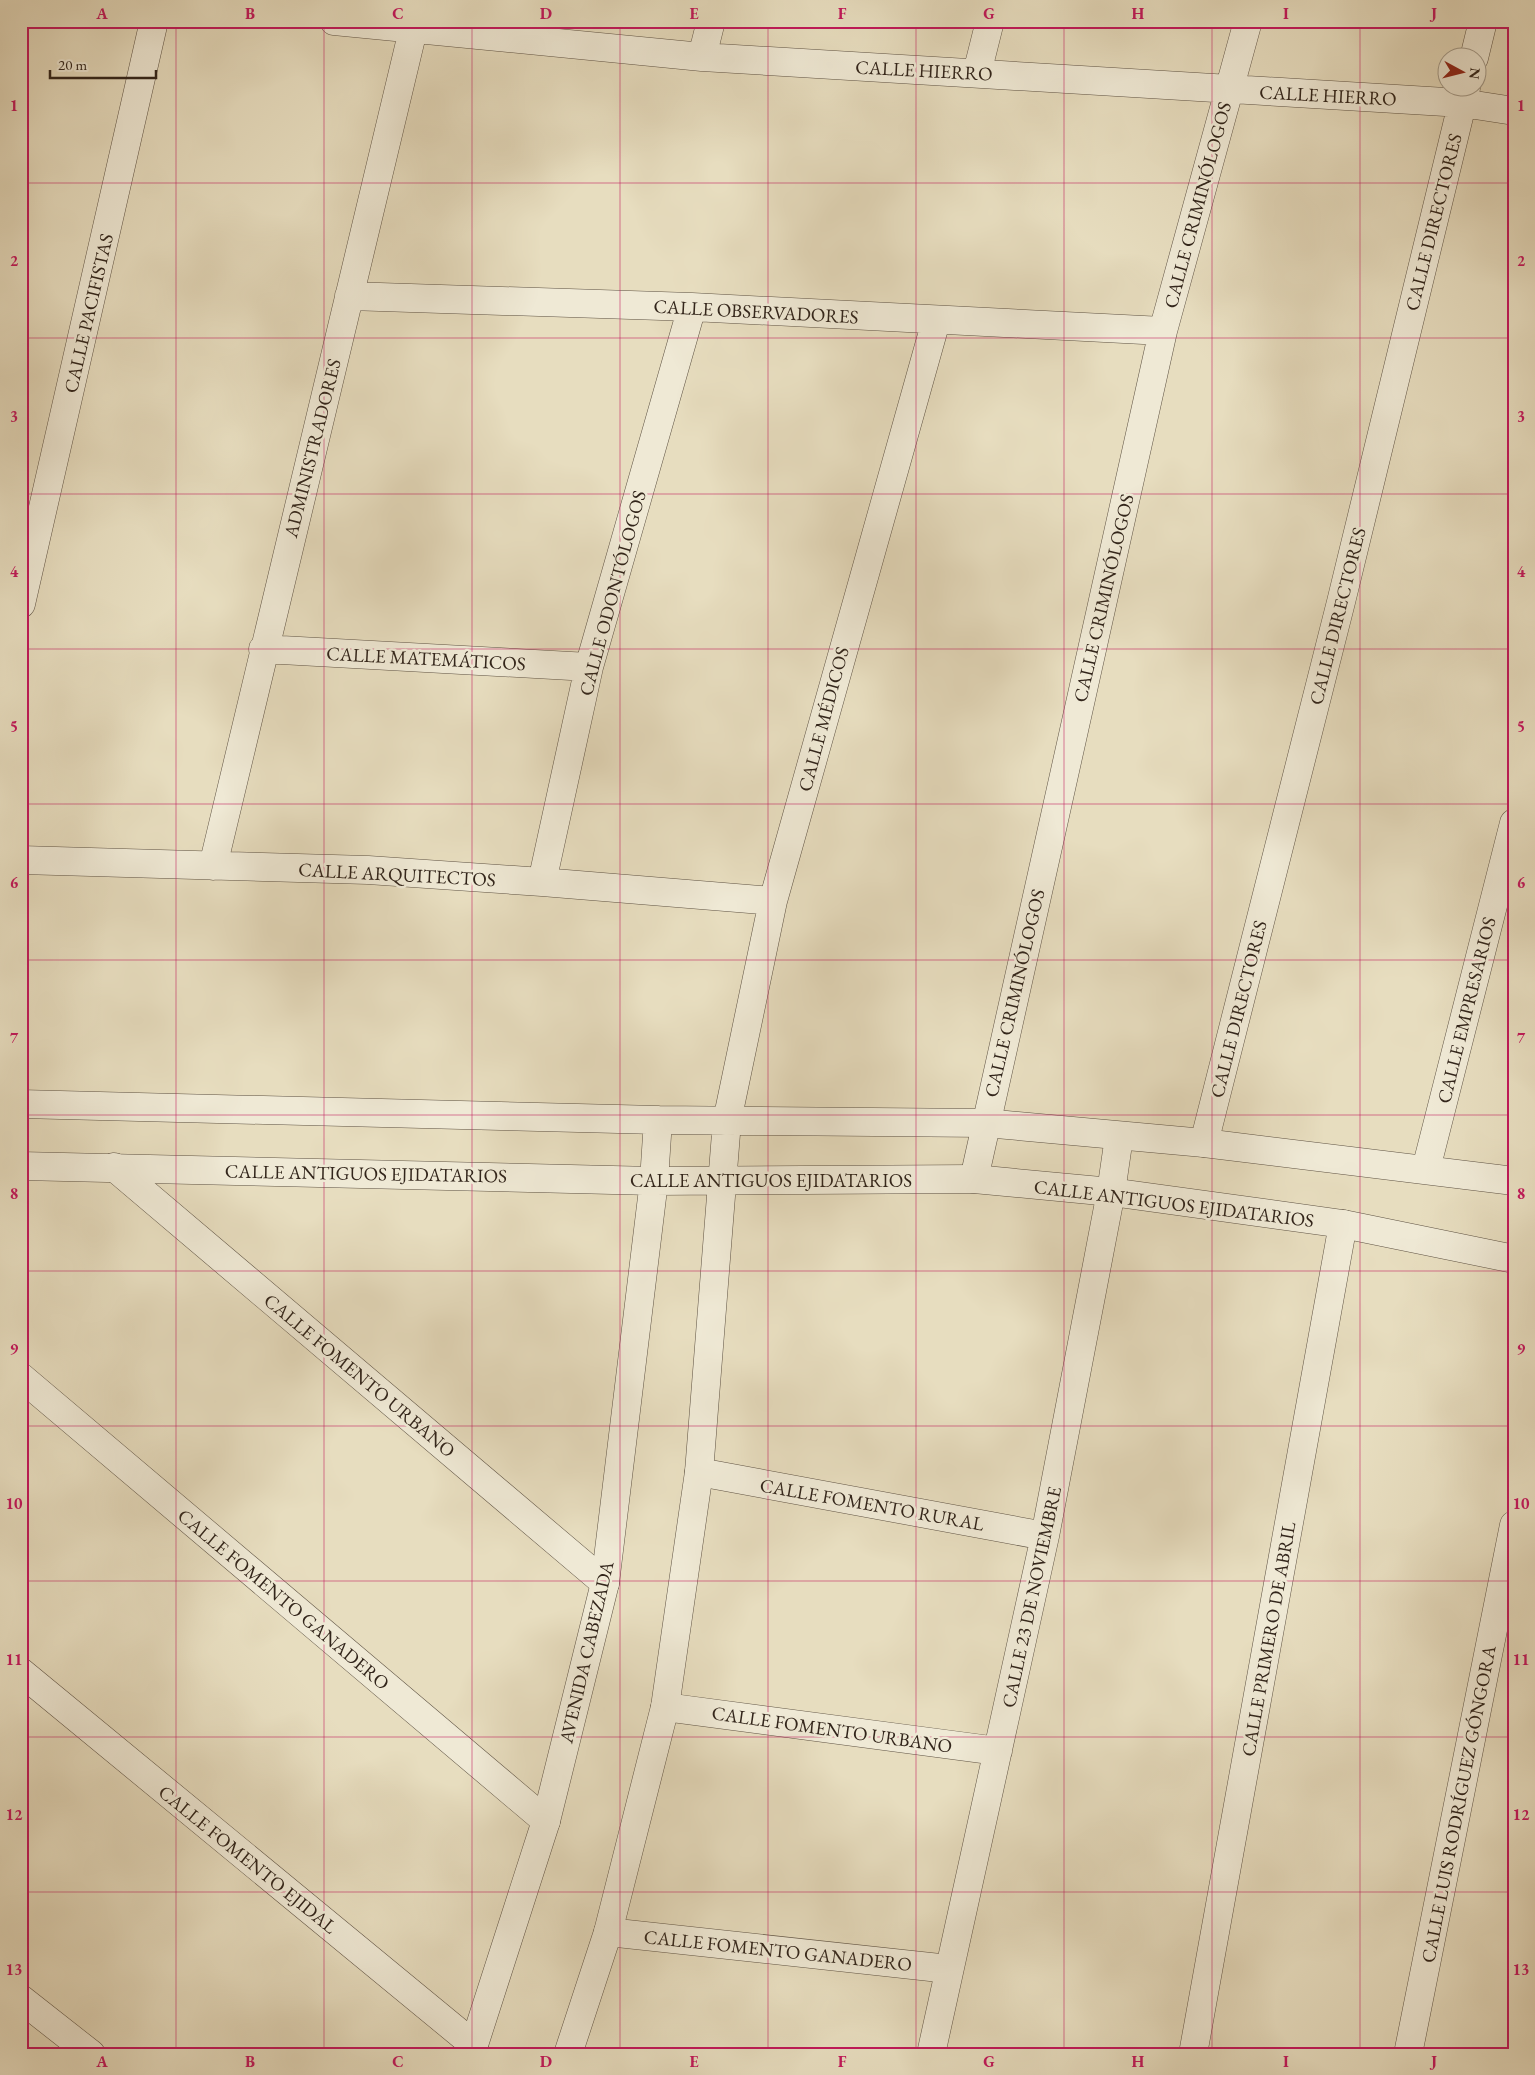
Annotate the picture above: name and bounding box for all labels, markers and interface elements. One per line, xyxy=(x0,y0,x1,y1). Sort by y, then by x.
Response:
text: A xyxy=(95,3,108,24)
text: B xyxy=(245,3,255,24)
text: C xyxy=(392,3,404,24)
text: D xyxy=(540,3,552,24)
text: E xyxy=(689,3,699,24)
text: F xyxy=(838,3,847,24)
text: G xyxy=(983,3,995,24)
text: H xyxy=(1132,3,1145,24)
text: I xyxy=(1283,3,1289,24)
text: J xyxy=(1429,3,1437,24)
scale bar xyxy=(50,48,156,80)
north arrow xyxy=(1438,48,1488,98)
street label: CALLE HIERRO xyxy=(855,54,993,87)
text: 20 m xyxy=(58,55,87,74)
text: N xyxy=(1465,67,1485,81)
street label: CALLE HIERRO xyxy=(1259,79,1397,112)
text: 1 xyxy=(10,95,18,116)
text: 1 xyxy=(1517,95,1525,116)
street label: CALLE CRIMINÓLOGOS xyxy=(1158,99,1237,311)
street label: CALLE DIRECTORES xyxy=(1399,131,1468,313)
street label: CALLE PACIFISTAS xyxy=(58,231,119,395)
text: 2 xyxy=(10,250,19,271)
text: 2 xyxy=(1517,250,1526,271)
street label: CALLE OBSERVADORES xyxy=(653,294,859,329)
street label: ADMINISTRADORES xyxy=(278,356,347,541)
text: 3 xyxy=(10,406,18,427)
text: 3 xyxy=(1517,406,1525,427)
street label: CALLE ODONTÓLOGOS xyxy=(573,488,652,698)
street label: CALLE CRIMINÓLOGOS xyxy=(1067,491,1140,705)
street label: CALLE DIRECTORES xyxy=(1303,525,1372,707)
text: 4 xyxy=(10,561,19,582)
text: 4 xyxy=(1517,561,1526,582)
street label: CALLE MATEMÁTICOS xyxy=(326,641,527,676)
street label: CALLE MÉDICOS xyxy=(792,644,855,794)
text: 5 xyxy=(10,716,18,737)
text: 5 xyxy=(1517,716,1525,737)
street label: CALLE ARQUITECTOS xyxy=(298,857,496,892)
text: 6 xyxy=(10,872,19,893)
text: 6 xyxy=(1517,872,1526,893)
street label: CALLE CRIMINÓLOGOS xyxy=(978,886,1051,1100)
street label: CALLE EMPRESARIOS xyxy=(1431,914,1502,1106)
street label: CALLE DIRECTORES xyxy=(1204,918,1273,1100)
text: 7 xyxy=(10,1027,19,1048)
text: 7 xyxy=(1517,1027,1526,1048)
street label: CALLE ANTIGUOS EJIDATARIOS xyxy=(225,1159,507,1188)
street label: CALLE ANTIGUOS EJIDATARIOS xyxy=(630,1168,912,1193)
street label: CALLE ANTIGUOS EJIDATARIOS xyxy=(1032,1174,1316,1233)
text: 8 xyxy=(10,1183,18,1204)
text: 8 xyxy=(1517,1183,1525,1204)
street label: CALLE FOMENTO URBANO xyxy=(259,1288,461,1463)
text: 9 xyxy=(10,1338,19,1359)
text: 9 xyxy=(1517,1338,1526,1359)
street label: CALLE FOMENTO RURAL xyxy=(758,1472,986,1537)
street label: CALLE 23 DE NOVIEMBRE xyxy=(996,1484,1067,1710)
text: 10 xyxy=(6,1493,23,1514)
text: 10 xyxy=(1513,1493,1530,1514)
street label: CALLE FOMENTO GANADERO xyxy=(172,1503,395,1696)
street label: CALLE PRIMERO DE ABRIL xyxy=(1236,1520,1301,1758)
street label: AVENIDA CABEZADA xyxy=(553,1558,620,1747)
street label: CALLE LUIS RODRÍGUEZ GÓNGORA xyxy=(1415,1642,1502,1965)
text: 11 xyxy=(6,1649,22,1670)
text: 11 xyxy=(1513,1649,1529,1670)
street label: CALLE FOMENTO URBANO xyxy=(710,1700,954,1759)
street label: CALLE FOMENTO EJIDAL xyxy=(153,1780,342,1939)
text: 12 xyxy=(6,1804,23,1825)
text: 12 xyxy=(1513,1804,1530,1825)
street label: CALLE FOMENTO GANADERO xyxy=(643,1924,913,1977)
text: 13 xyxy=(6,1959,22,1980)
text: 13 xyxy=(1513,1959,1529,1980)
text: A xyxy=(95,2051,108,2072)
text: B xyxy=(245,2051,255,2072)
text: C xyxy=(392,2051,404,2072)
text: D xyxy=(540,2051,552,2072)
text: E xyxy=(689,2051,699,2072)
text: F xyxy=(838,2051,847,2072)
text: G xyxy=(983,2051,995,2072)
text: H xyxy=(1132,2051,1145,2072)
text: I xyxy=(1283,2051,1289,2072)
text: J xyxy=(1429,2051,1437,2072)

